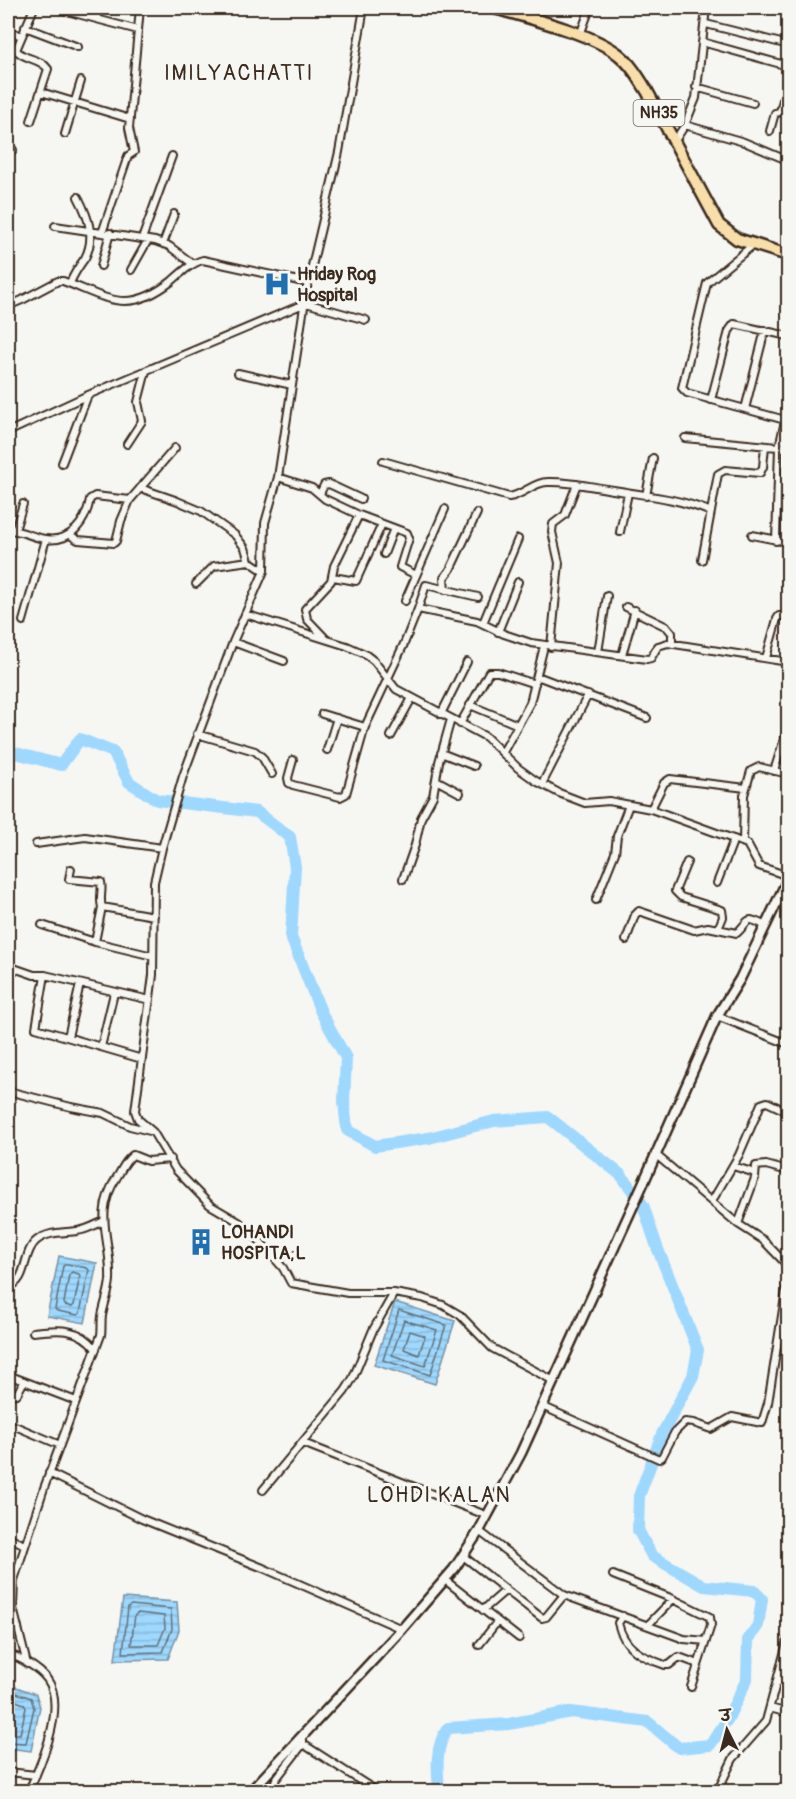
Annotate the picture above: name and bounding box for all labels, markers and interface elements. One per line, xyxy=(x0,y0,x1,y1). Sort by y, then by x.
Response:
district label: IMILYACHATTI xyxy=(164,60,314,87)
road number: NH35 xyxy=(634,100,684,126)
place label: Hriday Rog Hospital xyxy=(297,263,376,307)
hospital icon: Hriday Rog Hospital xyxy=(262,269,292,299)
place label: LOHANDI HOSPITA;L xyxy=(221,1221,306,1265)
building icon: LOHANDI HOSPITA;L xyxy=(186,1227,216,1257)
district label: LOHDI KALAN xyxy=(367,1482,511,1509)
north arrow xyxy=(697,1700,757,1760)
text: उ xyxy=(717,1705,733,1727)

